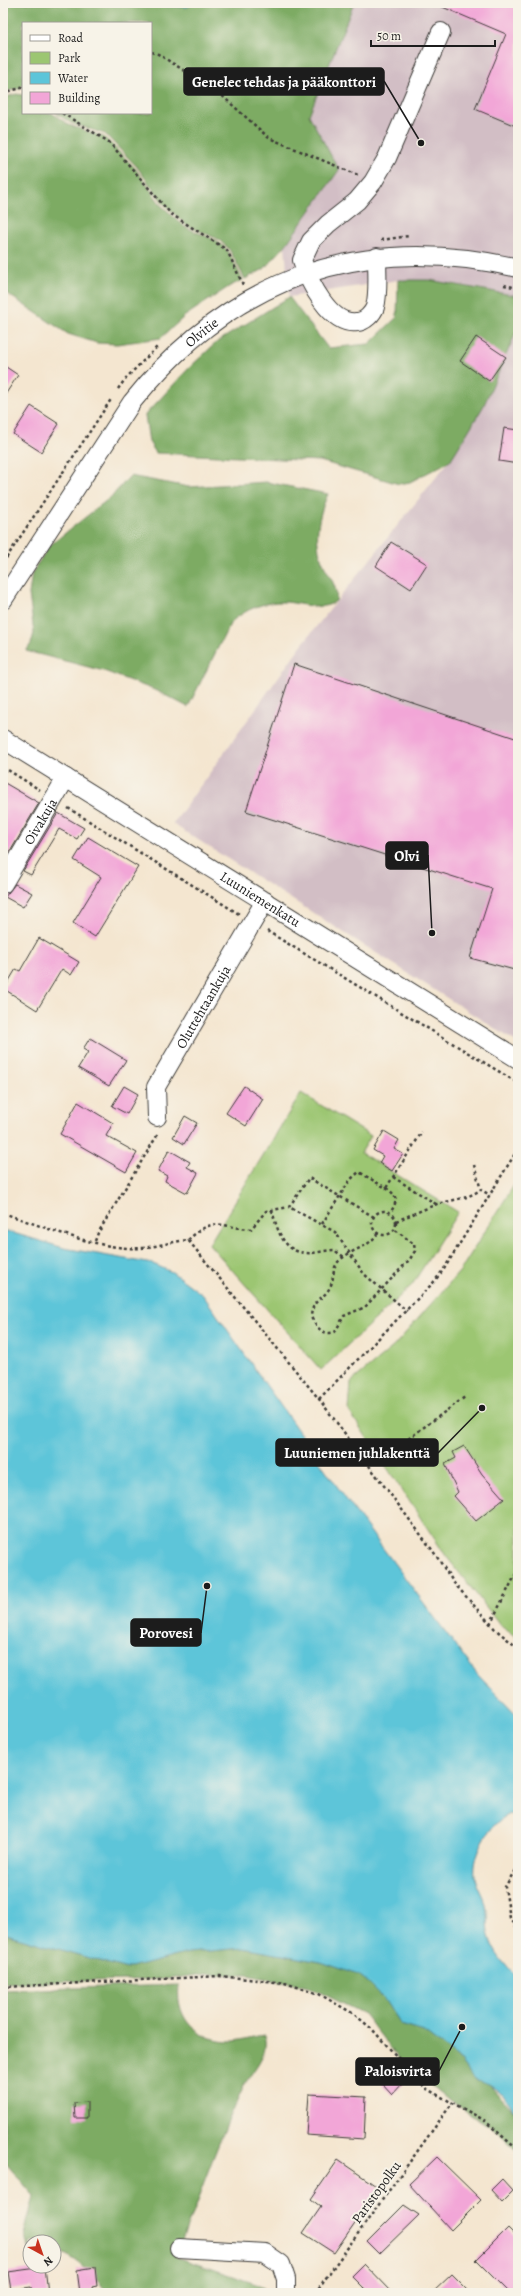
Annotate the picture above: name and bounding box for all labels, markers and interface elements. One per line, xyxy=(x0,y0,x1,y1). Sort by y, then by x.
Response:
legend xyxy=(22,22,152,114)
scale bar xyxy=(371,22,495,48)
text: 50 m xyxy=(377,28,401,44)
text: Road xyxy=(58,30,84,46)
text: Park xyxy=(58,50,81,66)
callout: Genelec tehdas ja pääkonttori xyxy=(184,68,384,95)
text: Water xyxy=(57,70,88,86)
text: Genelec tehdas ja pääkonttori xyxy=(192,72,377,92)
text: Building xyxy=(58,90,100,106)
street label: Olvitie xyxy=(181,313,222,352)
street label: Oivakuja xyxy=(20,794,62,848)
callout: Olvi xyxy=(386,842,428,869)
text: Olvi xyxy=(394,846,420,866)
street label: Luuniemenkatu xyxy=(216,867,304,932)
street label: Oluttehtaankuja xyxy=(172,961,236,1052)
callout: Luuniemen juhlakenttä xyxy=(276,1439,438,1466)
text: Luuniemen juhlakenttä xyxy=(284,1443,431,1463)
callout: Porovesi xyxy=(131,1619,201,1646)
text: Porovesi xyxy=(139,1623,193,1643)
callout: Paloisvirta xyxy=(356,2058,439,2085)
text: Paloisvirta xyxy=(364,2061,433,2081)
street label: Paristopolku xyxy=(347,2157,406,2227)
north arrow xyxy=(22,2234,62,2274)
text: N xyxy=(40,2253,56,2270)

